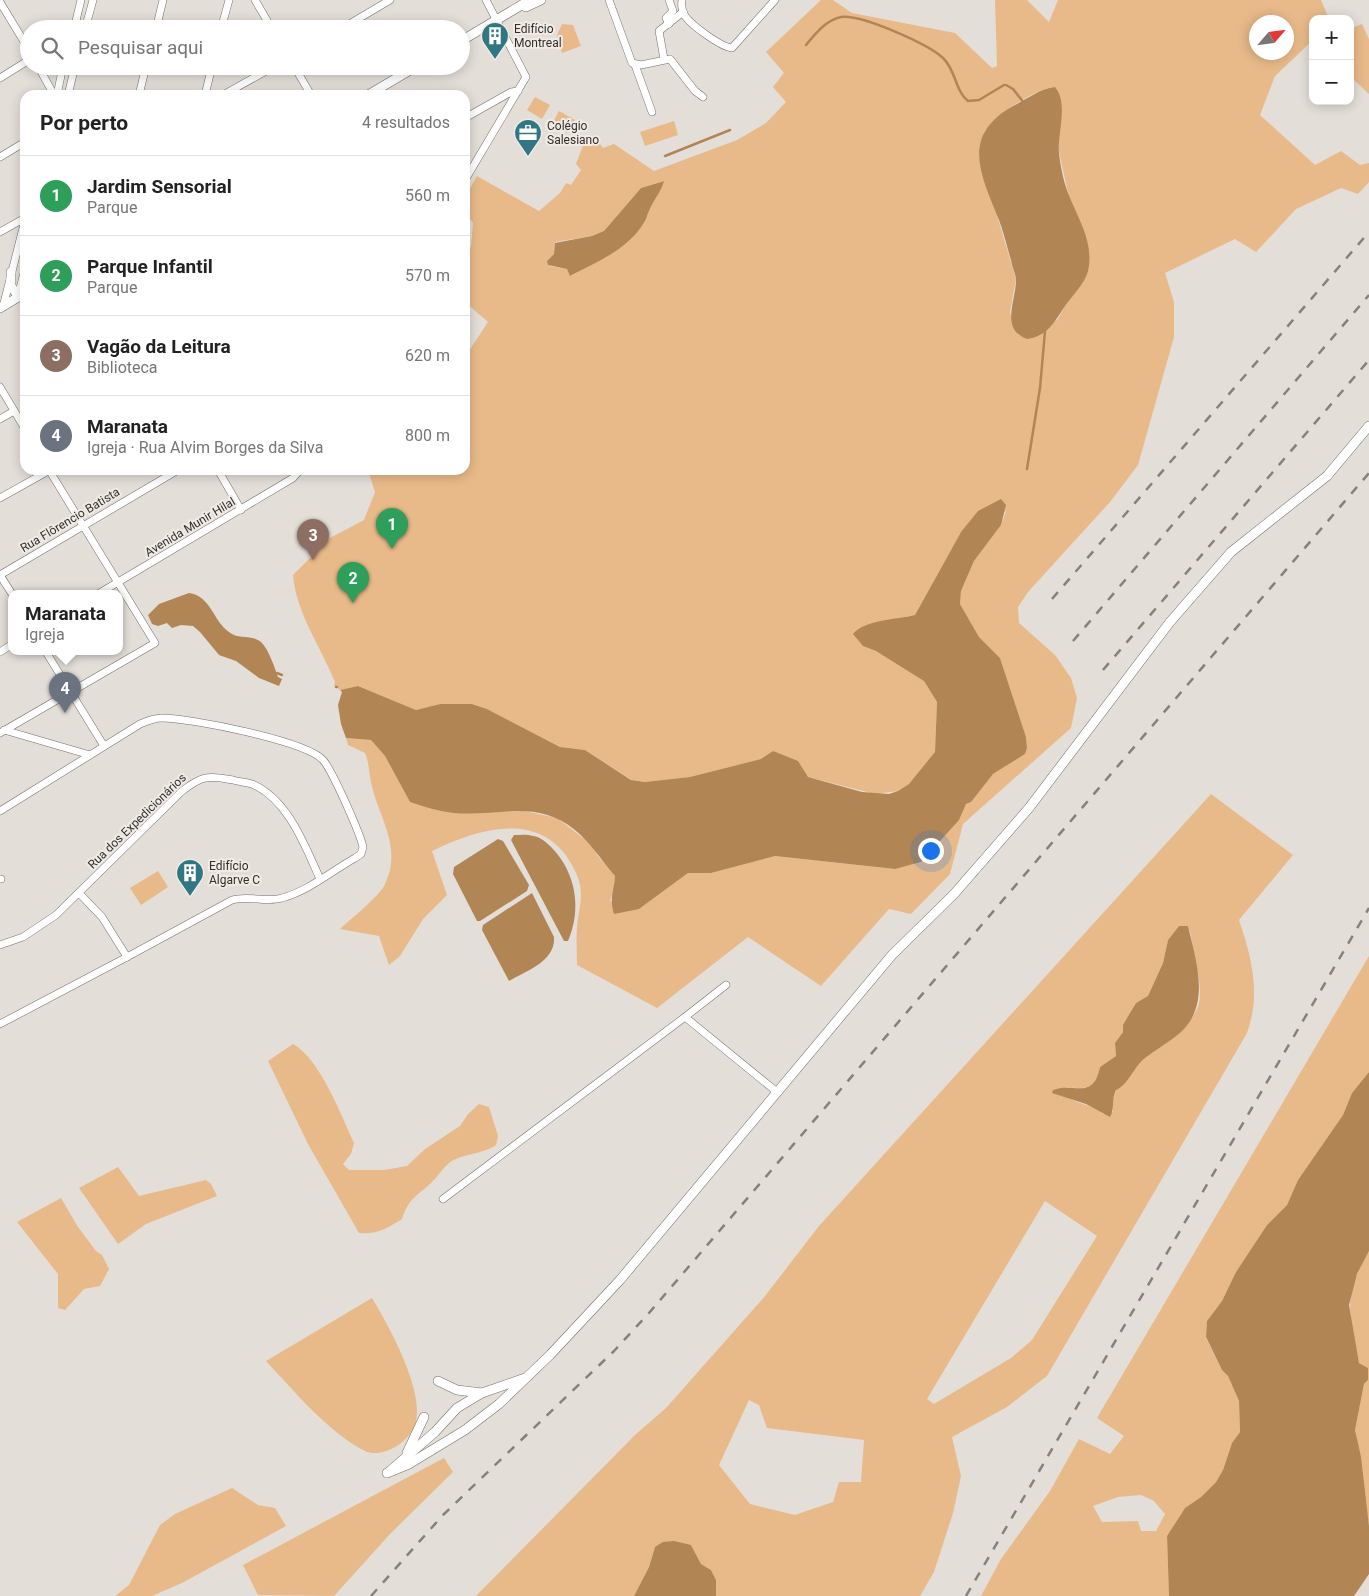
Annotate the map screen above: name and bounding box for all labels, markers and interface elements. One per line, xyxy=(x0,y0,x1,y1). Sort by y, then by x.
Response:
north arrow xyxy=(1249,15,1294,60)
map controls xyxy=(1309,15,1354,105)
button: + xyxy=(1309,15,1354,60)
search box xyxy=(20,20,470,75)
building icon: Edifício Montreal xyxy=(480,21,510,60)
place label: Edifício Montreal xyxy=(514,22,562,50)
icon: search xyxy=(38,34,66,62)
text: Pesquisar aqui xyxy=(78,36,203,59)
button: − xyxy=(1309,60,1354,105)
text: Por perto xyxy=(40,111,128,135)
text: 4 resultados xyxy=(362,113,450,132)
office icon: Colégio Salesiano xyxy=(513,118,543,157)
place label: Colégio Salesiano xyxy=(547,119,599,147)
text: Jardim Sensorial xyxy=(87,175,232,198)
text: 1 xyxy=(51,186,61,205)
text: 560 m xyxy=(405,186,450,205)
text: Parque xyxy=(87,198,137,217)
text: Parque Infantil xyxy=(87,255,213,278)
text: 2 xyxy=(51,266,61,285)
text: 570 m xyxy=(405,266,450,285)
text: Parque xyxy=(87,278,137,297)
text: Vagão da Leitura xyxy=(87,335,231,358)
text: 3 xyxy=(51,346,61,365)
text: 620 m xyxy=(405,346,450,365)
text: Biblioteca xyxy=(87,358,158,377)
text: Maranata xyxy=(87,415,168,438)
text: 4 xyxy=(51,426,61,445)
text: 800 m xyxy=(405,426,450,445)
text: Igreja · Rua Alvim Borges da Silva xyxy=(87,438,323,457)
street label: Rua Flôrencio Batista xyxy=(18,485,122,555)
street label: Avenida Munir Hilal xyxy=(142,494,238,560)
pin: 1 xyxy=(376,508,408,549)
pin: 3 xyxy=(297,519,329,560)
pin: 2 xyxy=(337,562,369,603)
popup xyxy=(8,590,123,655)
text: Maranata xyxy=(25,602,106,625)
text: Igreja xyxy=(25,625,65,644)
pin: 4 xyxy=(49,672,81,713)
street label: Rua dos Expedicionários xyxy=(85,770,189,872)
your location xyxy=(918,838,944,864)
building icon: Edifício Algarve C xyxy=(175,858,205,897)
place label: Edifício Algarve C xyxy=(209,859,260,887)

